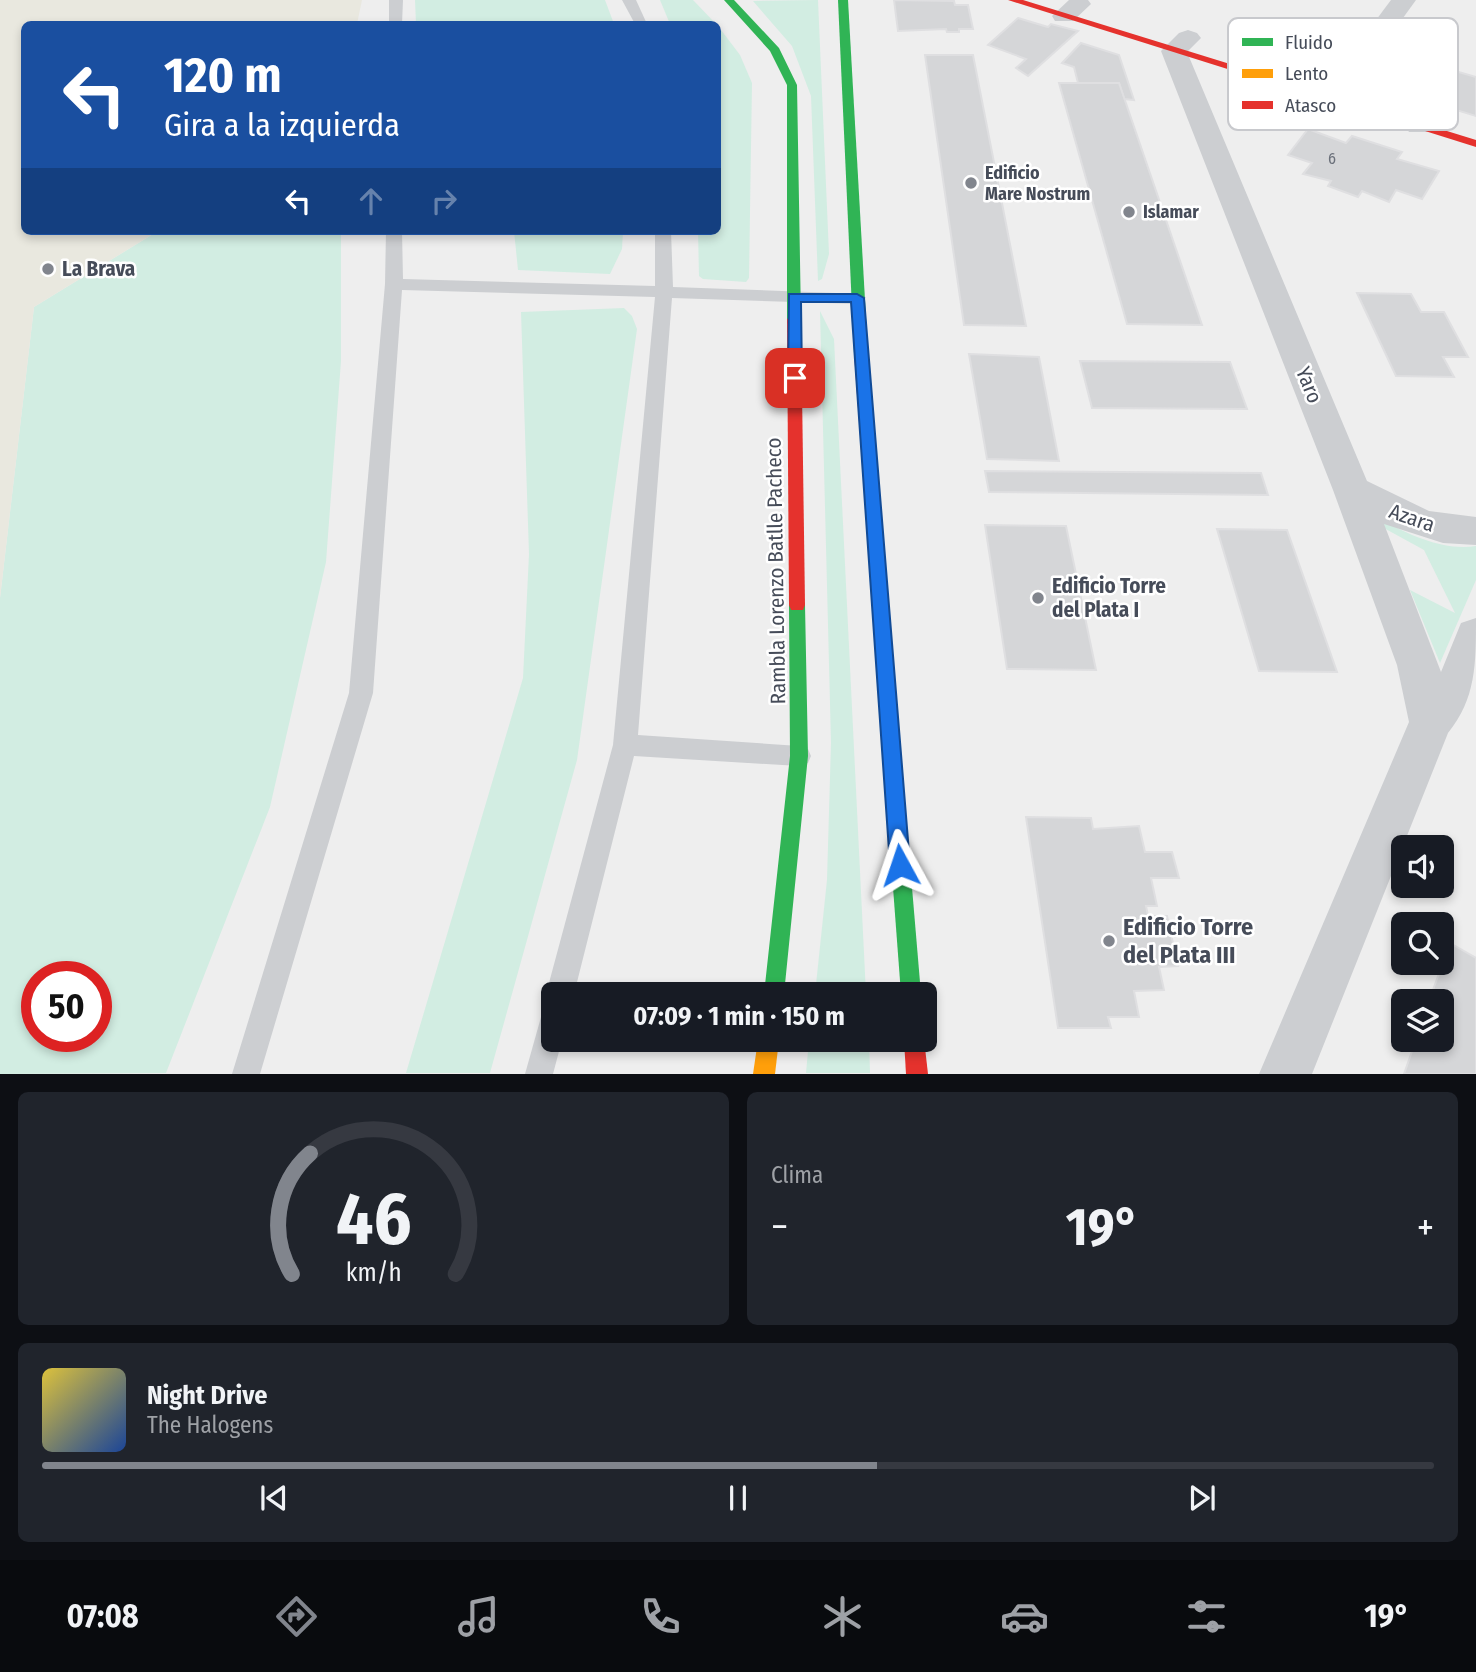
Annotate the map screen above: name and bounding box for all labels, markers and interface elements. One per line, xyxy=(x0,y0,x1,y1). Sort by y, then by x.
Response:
legend xyxy=(1228,18,1458,130)
text: Fluido xyxy=(1285,31,1333,54)
text: 120 m xyxy=(164,46,282,105)
icon: left xyxy=(49,49,140,140)
text: Lento xyxy=(1285,62,1328,85)
text: Atasco xyxy=(1285,94,1336,117)
text: Gira a la izquierda xyxy=(164,106,400,144)
house number: 6 xyxy=(1328,149,1336,168)
place label: Edificio Mare Nostrum xyxy=(985,162,1090,205)
marker: Edificio Mare Nostrum xyxy=(963,175,979,191)
icon: left xyxy=(279,182,317,220)
icon: ahead xyxy=(352,182,390,220)
icon: right xyxy=(425,182,463,220)
place label: Islamar xyxy=(1143,201,1199,223)
marker: Islamar xyxy=(1121,204,1137,220)
place label: La Brava xyxy=(62,256,135,282)
marker: La Brava xyxy=(40,261,56,277)
pin xyxy=(765,348,825,408)
icon: arrive xyxy=(776,359,814,397)
street label: Yaro xyxy=(1290,363,1328,407)
street label: Rambla Lorenzo Batlle Pacheco xyxy=(761,437,791,705)
street label: Azara xyxy=(1386,498,1438,538)
place label: Edificio Torre del Plata I xyxy=(1052,573,1166,623)
marker: Edificio Torre del Plata I xyxy=(1030,590,1046,606)
position arrow xyxy=(863,828,937,902)
map controls xyxy=(1391,835,1454,1052)
button: sound xyxy=(1391,835,1454,898)
button: search xyxy=(1391,912,1454,975)
place label: Edificio Torre del Plata III xyxy=(1123,913,1253,969)
marker: Edificio Torre del Plata III xyxy=(1101,933,1117,949)
speed limit sign: 50 xyxy=(21,961,112,1052)
button: layers xyxy=(1391,989,1454,1052)
text: 07:09 · 1 min · 150 m xyxy=(633,1001,845,1032)
text: Clima xyxy=(771,1161,823,1189)
text: 46 xyxy=(336,1177,411,1264)
text: 19° xyxy=(1066,1196,1139,1259)
text: − xyxy=(771,1204,788,1250)
text: + xyxy=(1417,1204,1434,1250)
text: km/h xyxy=(346,1258,401,1288)
text: Night Drive xyxy=(147,1380,267,1411)
text: The Halogens xyxy=(147,1411,273,1439)
icon: previous xyxy=(255,1479,293,1517)
icon: pause xyxy=(719,1479,757,1517)
icon: next xyxy=(1183,1479,1221,1517)
icon: directions xyxy=(272,1592,321,1641)
icon: music xyxy=(454,1592,503,1641)
icon: phone xyxy=(636,1592,685,1641)
icon: climate xyxy=(818,1592,867,1641)
icon: car xyxy=(1000,1592,1049,1641)
icon: filters xyxy=(1182,1592,1231,1641)
text: 07:08 xyxy=(67,1597,139,1635)
text: 19° xyxy=(1364,1597,1409,1635)

